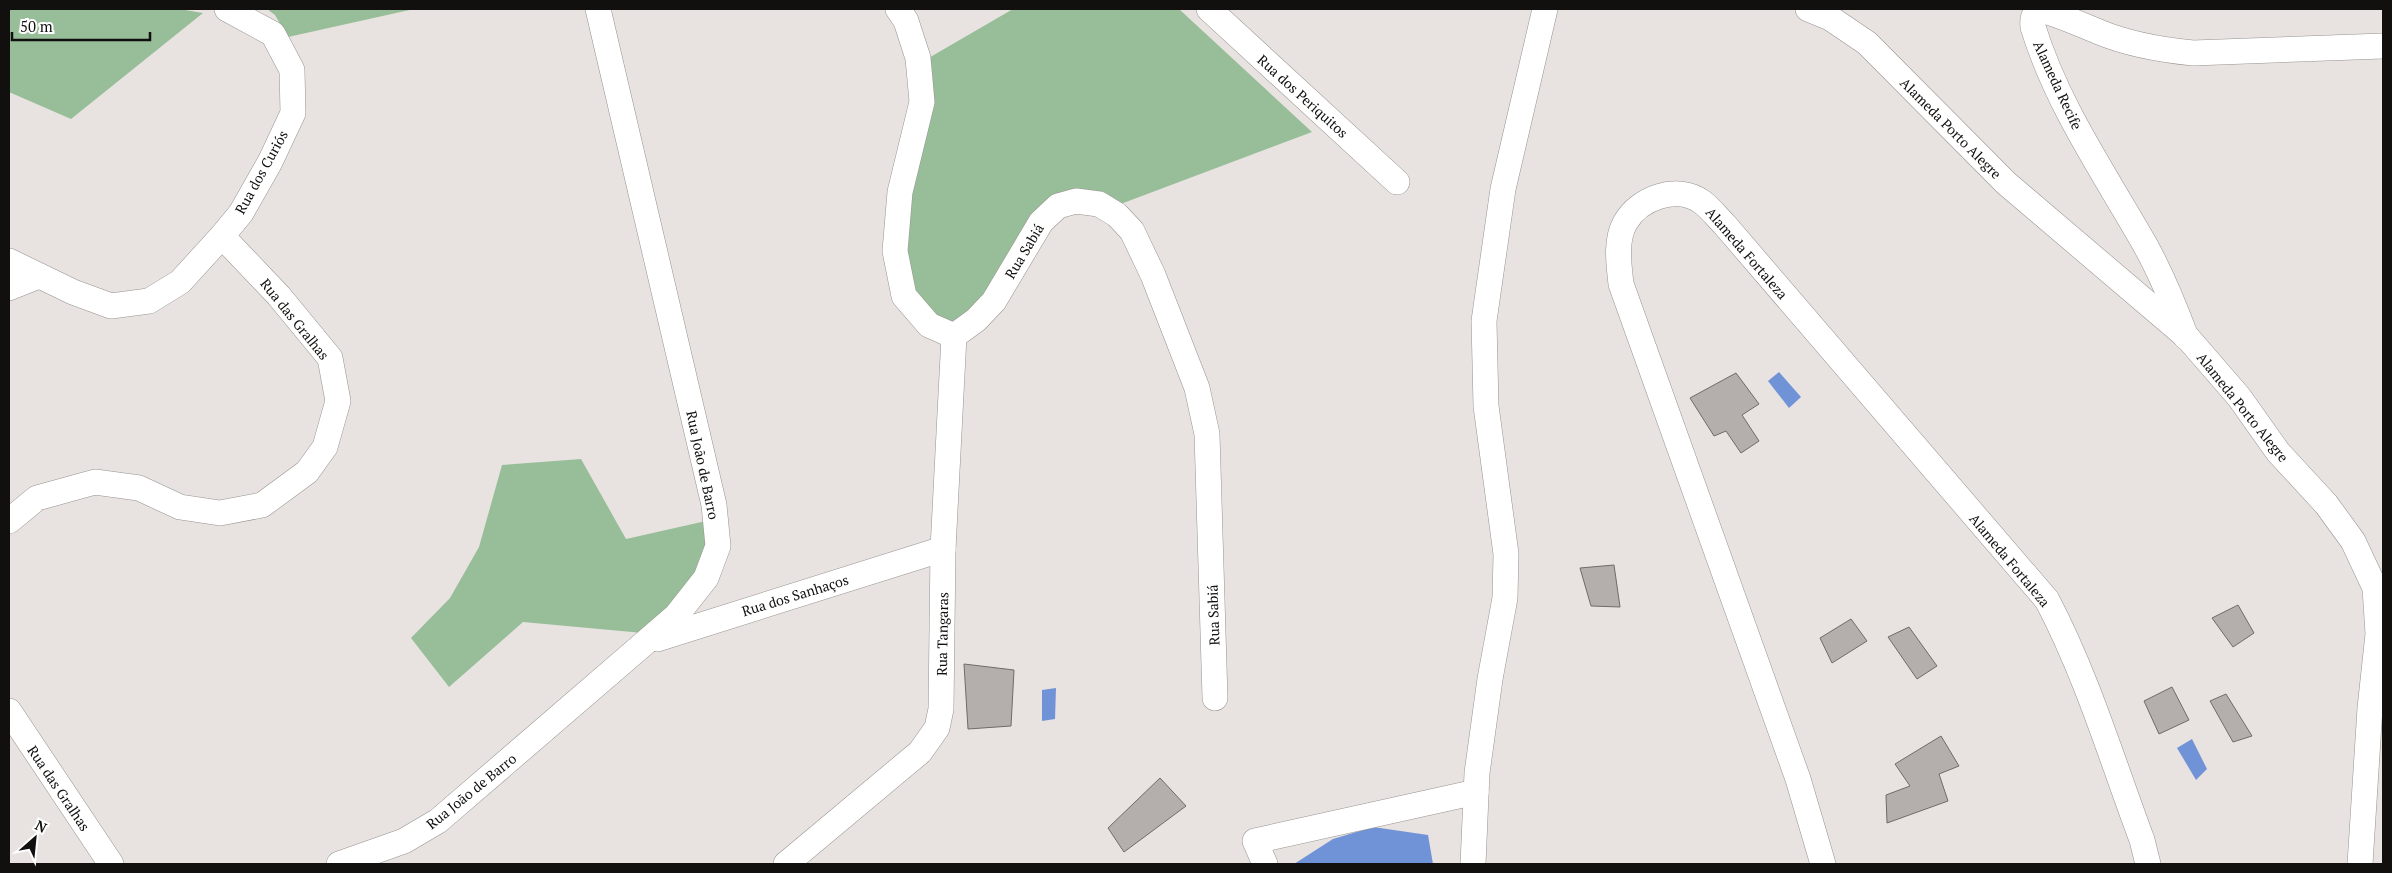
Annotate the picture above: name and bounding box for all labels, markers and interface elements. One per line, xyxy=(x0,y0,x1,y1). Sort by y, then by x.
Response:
scale bar xyxy=(12,10,150,42)
text: 50 m xyxy=(20,16,53,36)
street label: Alameda Recife xyxy=(2029,37,2087,133)
street label: Rua dos Periquitos xyxy=(1254,50,1352,142)
street label: Alameda Porto Alegre xyxy=(1896,73,2006,183)
street label: Rua dos Curiós xyxy=(230,127,292,217)
street label: Alameda Fortaleza xyxy=(1702,203,1792,303)
street label: Rua Sabiá xyxy=(1000,220,1048,282)
street label: Rua das Gralhas xyxy=(256,274,334,364)
street label: Alameda Porto Alegre xyxy=(2193,348,2293,466)
street label: Rua João de Barro xyxy=(682,409,724,521)
street label: Alameda Fortaleza xyxy=(1965,509,2055,611)
street label: Rua dos Sanhaços xyxy=(739,570,851,620)
street label: Rua Sabiá xyxy=(1202,584,1224,646)
street label: Rua Tangaras xyxy=(932,592,952,676)
street label: Rua das Gralhas xyxy=(23,741,95,835)
street label: Rua João de Barro xyxy=(422,749,520,833)
north arrow xyxy=(10,813,60,863)
text: N xyxy=(32,815,51,837)

